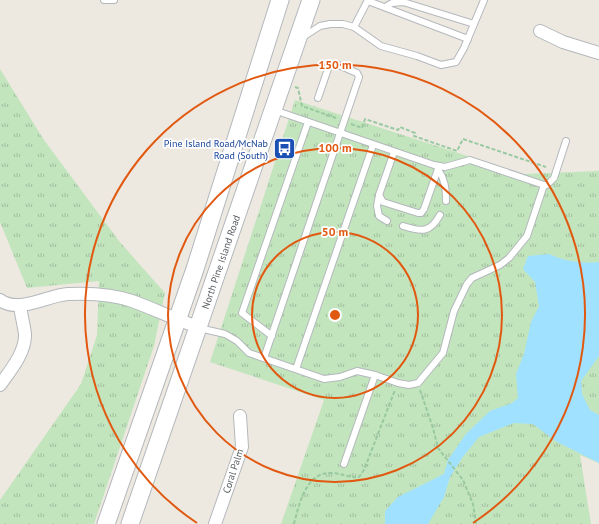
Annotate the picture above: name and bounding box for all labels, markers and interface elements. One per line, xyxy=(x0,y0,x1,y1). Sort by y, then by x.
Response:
text: 150 m xyxy=(318,57,352,72)
bus stop icon: Pine Island Road/McNab Road (South) xyxy=(271,136,297,162)
place label: Pine Island Road/McNab Road (South) xyxy=(164,137,268,162)
text: 100 m xyxy=(318,140,352,155)
street label: North Pine Island Road xyxy=(199,213,243,311)
text: 50 m xyxy=(322,224,348,239)
centre of rings xyxy=(328,308,342,322)
street label: Coral Palm xyxy=(220,447,246,495)

